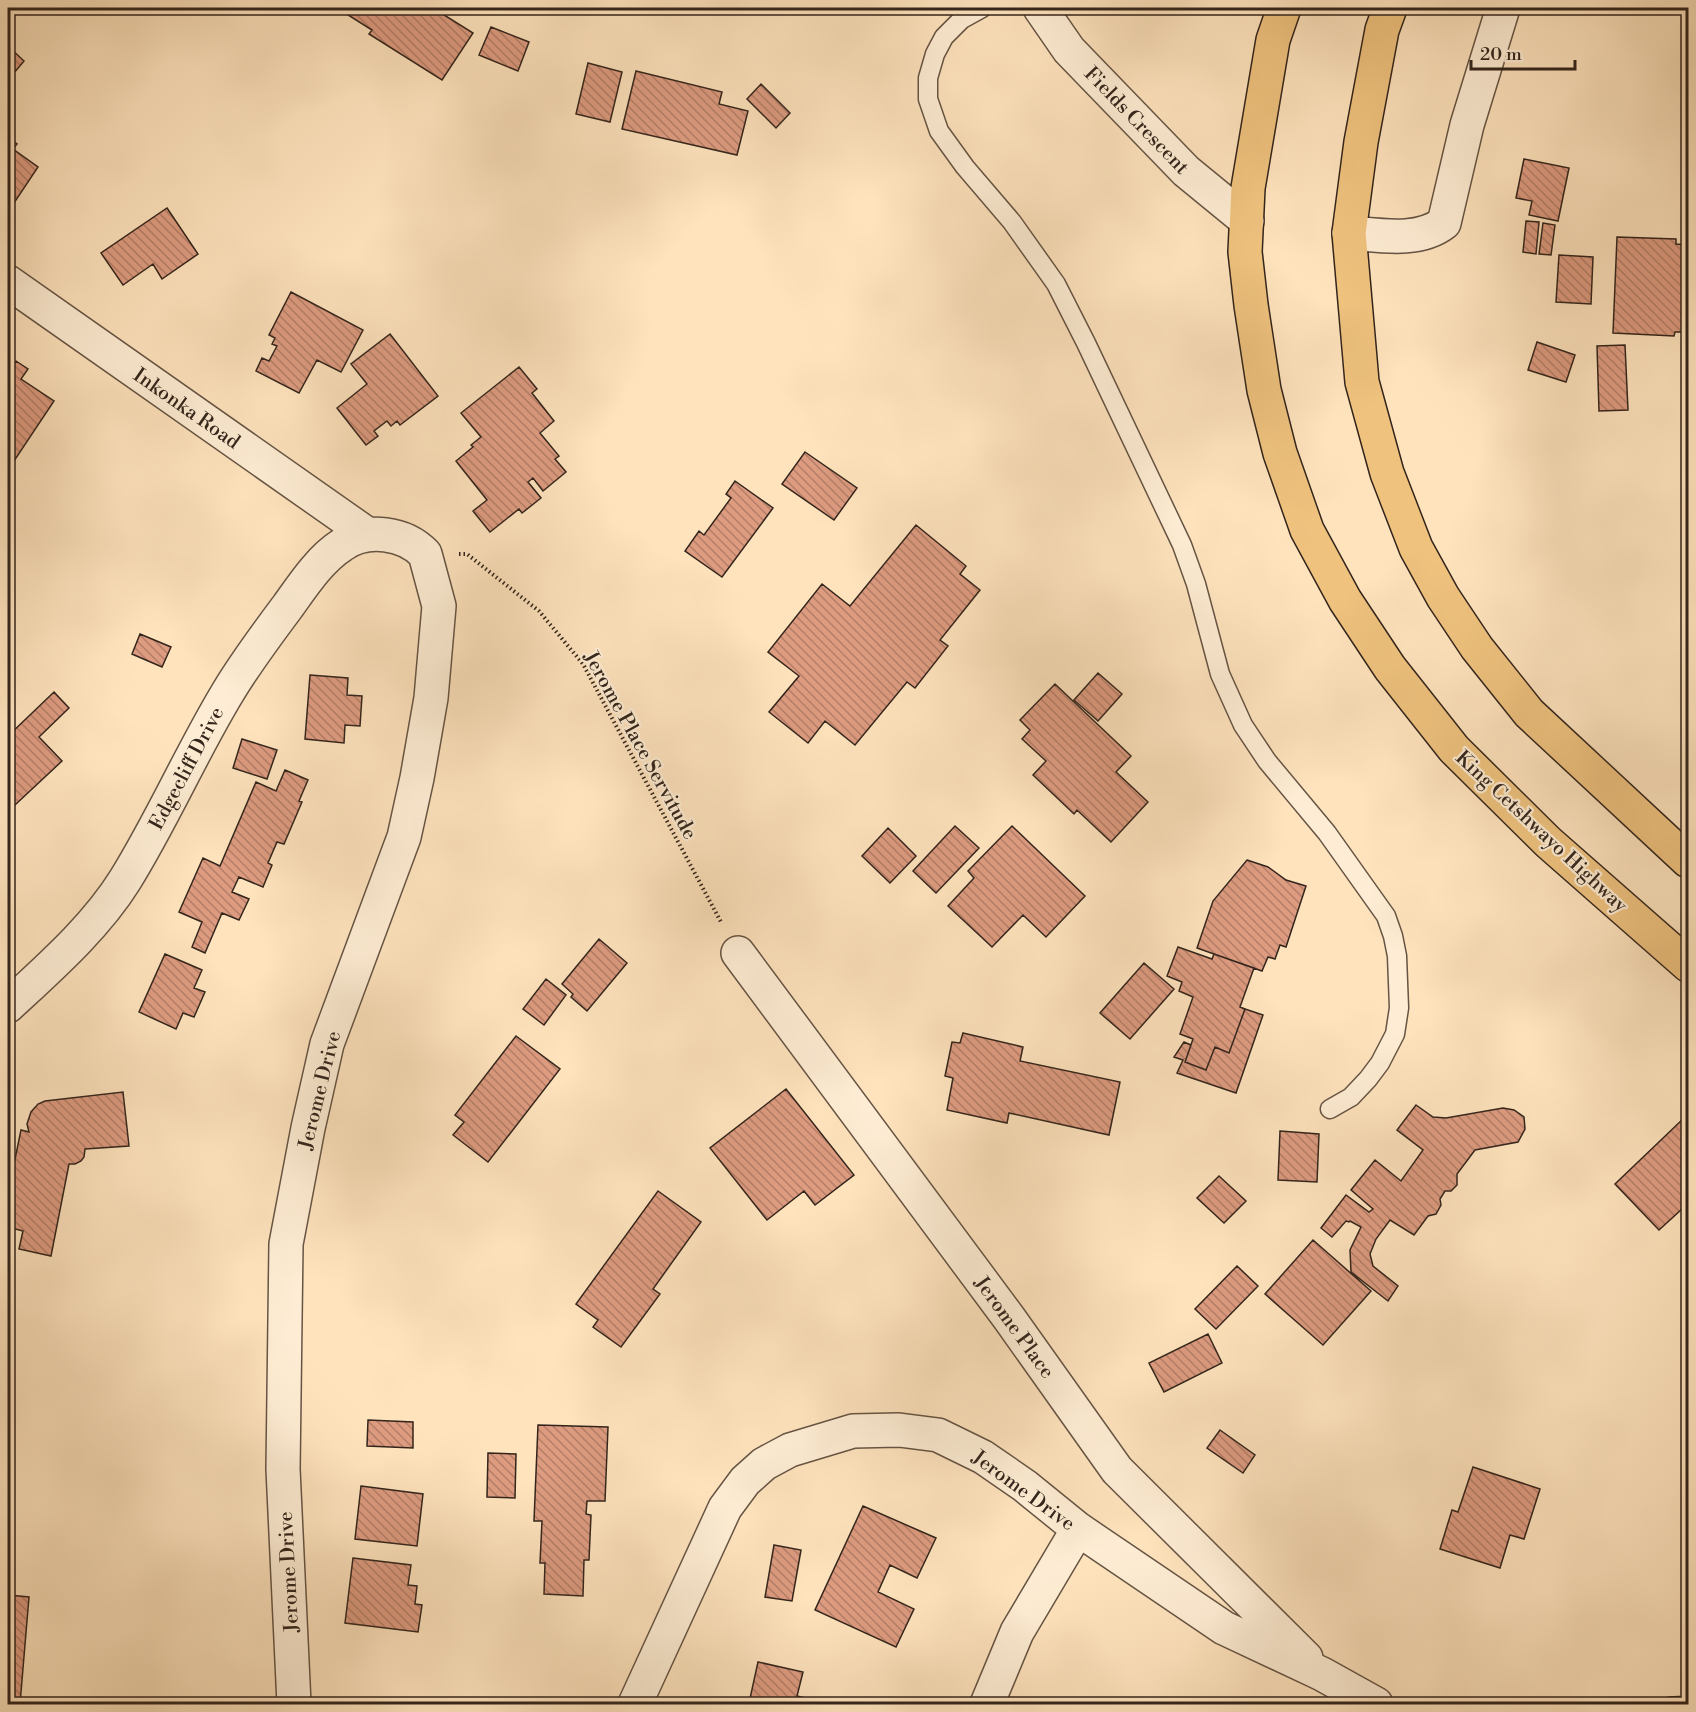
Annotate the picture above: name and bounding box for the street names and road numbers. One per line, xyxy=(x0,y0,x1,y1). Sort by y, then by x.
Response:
street label: Fields Crescent xyxy=(1078,62,1194,180)
street label: Inkonka Road xyxy=(128,363,245,456)
street label: Jerome Place Servitude xyxy=(577,646,702,844)
street label: Edgecliff Drive xyxy=(144,703,230,835)
street label: King Cetshwayo Highway xyxy=(1450,746,1632,918)
street label: Jerome Drive xyxy=(293,1029,347,1153)
street label: Jerome Place xyxy=(968,1271,1059,1384)
street label: Jerome Drive xyxy=(966,1445,1079,1537)
street label: Jerome Drive xyxy=(274,1511,305,1634)

